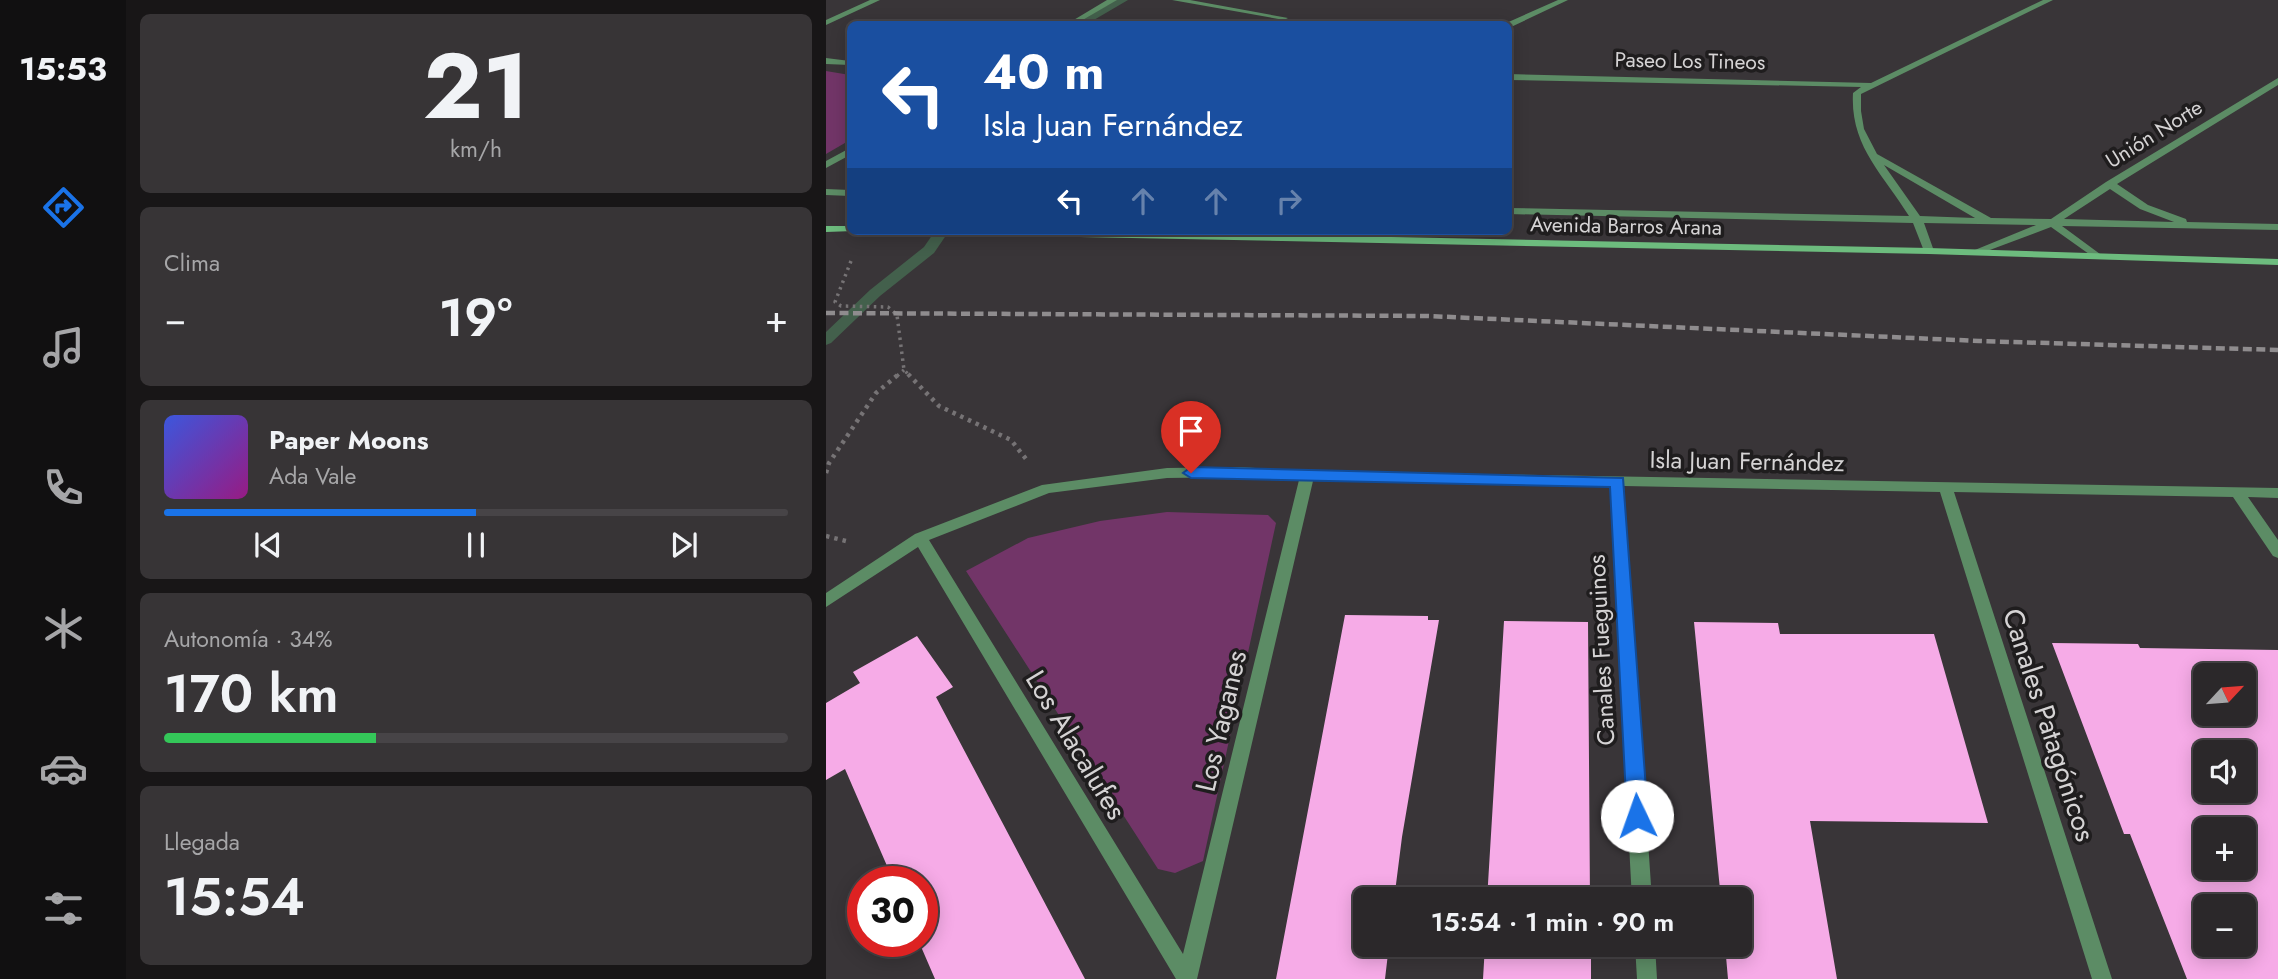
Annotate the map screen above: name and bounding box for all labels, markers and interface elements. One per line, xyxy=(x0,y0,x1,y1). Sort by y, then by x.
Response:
text: 21 xyxy=(423,21,529,152)
text: 40 m xyxy=(983,37,1105,107)
street label: Paseo Los Tineos xyxy=(1614,45,1766,77)
text: 15:53 xyxy=(19,46,107,92)
icon: left xyxy=(868,49,959,140)
street label: Unión Norte xyxy=(2100,92,2208,176)
text: Isla Juan Fernández xyxy=(983,102,1243,148)
text: km/h xyxy=(450,132,502,166)
icon: left xyxy=(1051,182,1089,220)
icon: ahead xyxy=(1124,182,1162,220)
icon: ahead xyxy=(1197,182,1235,220)
icon: right xyxy=(1270,182,1308,220)
icon: directions xyxy=(39,183,88,232)
street label: Avenida Barros Arana xyxy=(1530,209,1722,243)
text: Clima xyxy=(164,246,220,280)
text: 19° xyxy=(439,280,513,356)
text: − xyxy=(164,291,186,346)
text: + xyxy=(765,291,788,346)
icon: music xyxy=(39,323,88,372)
pin xyxy=(1161,401,1221,473)
icon: arrive xyxy=(1172,412,1210,450)
text: Paper Moons xyxy=(269,421,429,459)
street label: Isla Juan Fernández xyxy=(1649,442,1845,480)
text: Ada Vale xyxy=(269,459,356,493)
icon: phone xyxy=(39,463,88,512)
icon: previous xyxy=(249,526,287,564)
icon: pause xyxy=(457,526,495,564)
icon: next xyxy=(665,526,703,564)
street label: Canales Fueguinos xyxy=(1579,554,1623,746)
street label: Canales Patagónicos xyxy=(1992,603,2106,847)
icon: climate xyxy=(39,604,88,653)
text: Autonomía · 34% xyxy=(164,622,332,656)
street label: Los Yaganes xyxy=(1185,646,1257,796)
text: 170 km xyxy=(164,656,338,732)
street label: Los Alacalufes xyxy=(1015,663,1137,827)
north arrow xyxy=(2193,663,2256,726)
map controls xyxy=(2193,663,2256,957)
button: sound xyxy=(2193,740,2256,803)
icon: car xyxy=(39,744,88,793)
position arrow xyxy=(1600,779,1674,853)
button: + xyxy=(2193,817,2256,880)
text: Llegada xyxy=(164,825,240,859)
text: 15:54 xyxy=(164,859,305,935)
speed limit sign: 30 xyxy=(847,866,938,957)
icon: filters xyxy=(39,884,88,933)
button: − xyxy=(2193,894,2256,957)
text: 15:54 · 1 min · 90 m xyxy=(1431,903,1674,941)

